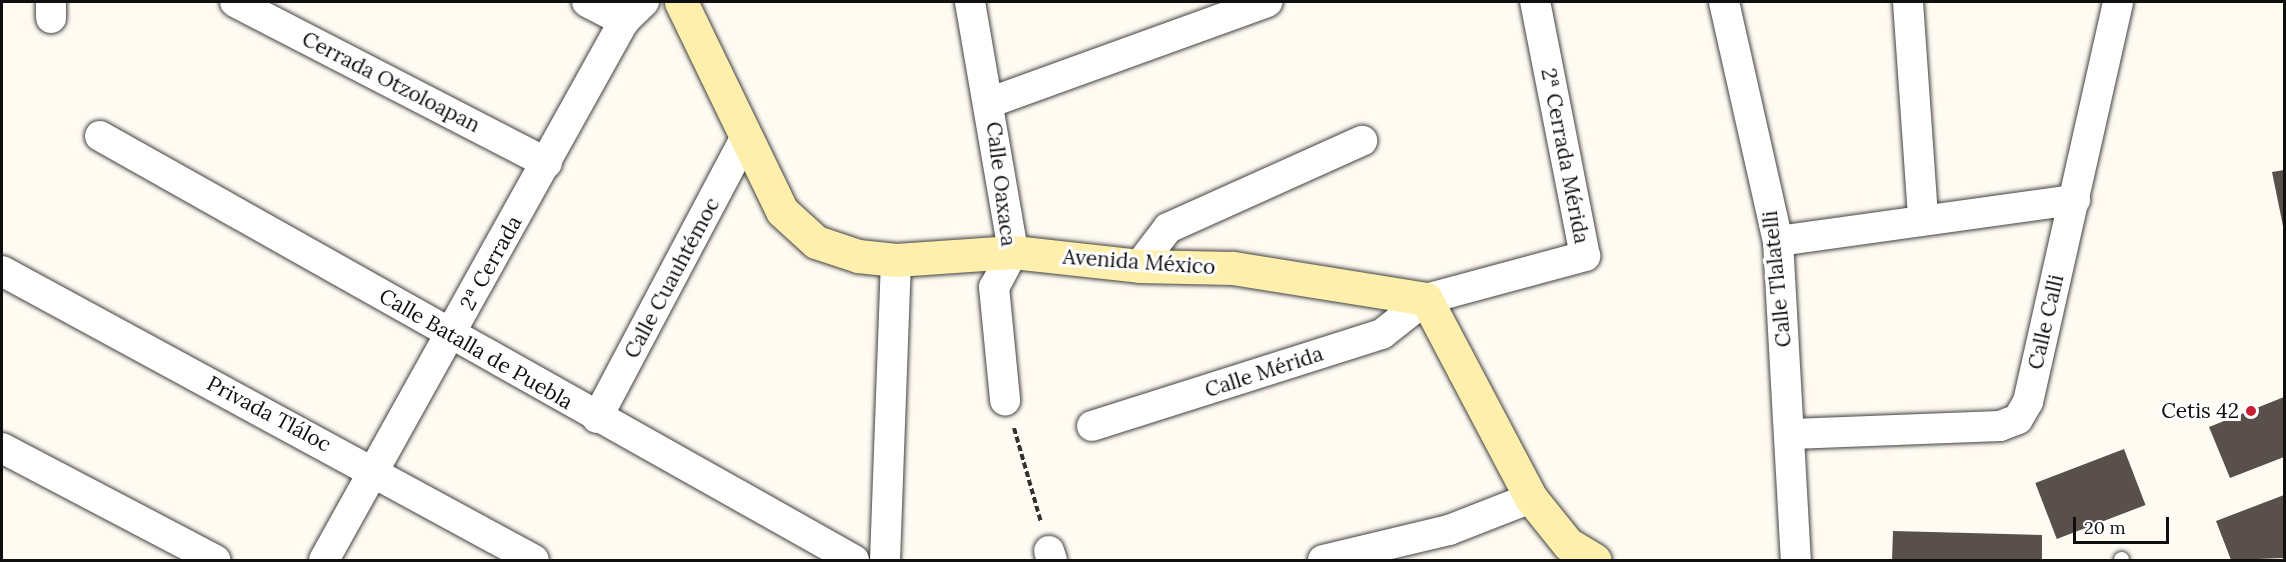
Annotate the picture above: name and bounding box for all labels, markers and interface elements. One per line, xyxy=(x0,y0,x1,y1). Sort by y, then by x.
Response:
street label: Cerrada Otzoloapan xyxy=(298,26,484,138)
street label: 2ª Cerrada Mérida xyxy=(1536,66,1594,246)
street label: Calle Oaxaca xyxy=(981,120,1021,248)
street label: Calle Cuauhtémoc xyxy=(619,193,725,363)
street label: Calle Tlalatelli xyxy=(1757,210,1797,348)
street label: 2ª Cerrada xyxy=(455,212,527,314)
street label: Avenida México xyxy=(1062,244,1216,280)
street label: Calle Calli xyxy=(2023,272,2069,372)
street label: Calle Batalla de Puebla xyxy=(375,283,577,415)
street label: Calle Mérida xyxy=(1202,341,1326,403)
street label: Privada Tláloc xyxy=(203,371,335,457)
place label: Cetis 42 xyxy=(2161,398,2239,424)
marker: Cetis 42 xyxy=(2244,404,2258,418)
scale bar xyxy=(2076,505,2172,543)
text: 20 m xyxy=(2084,516,2126,539)

